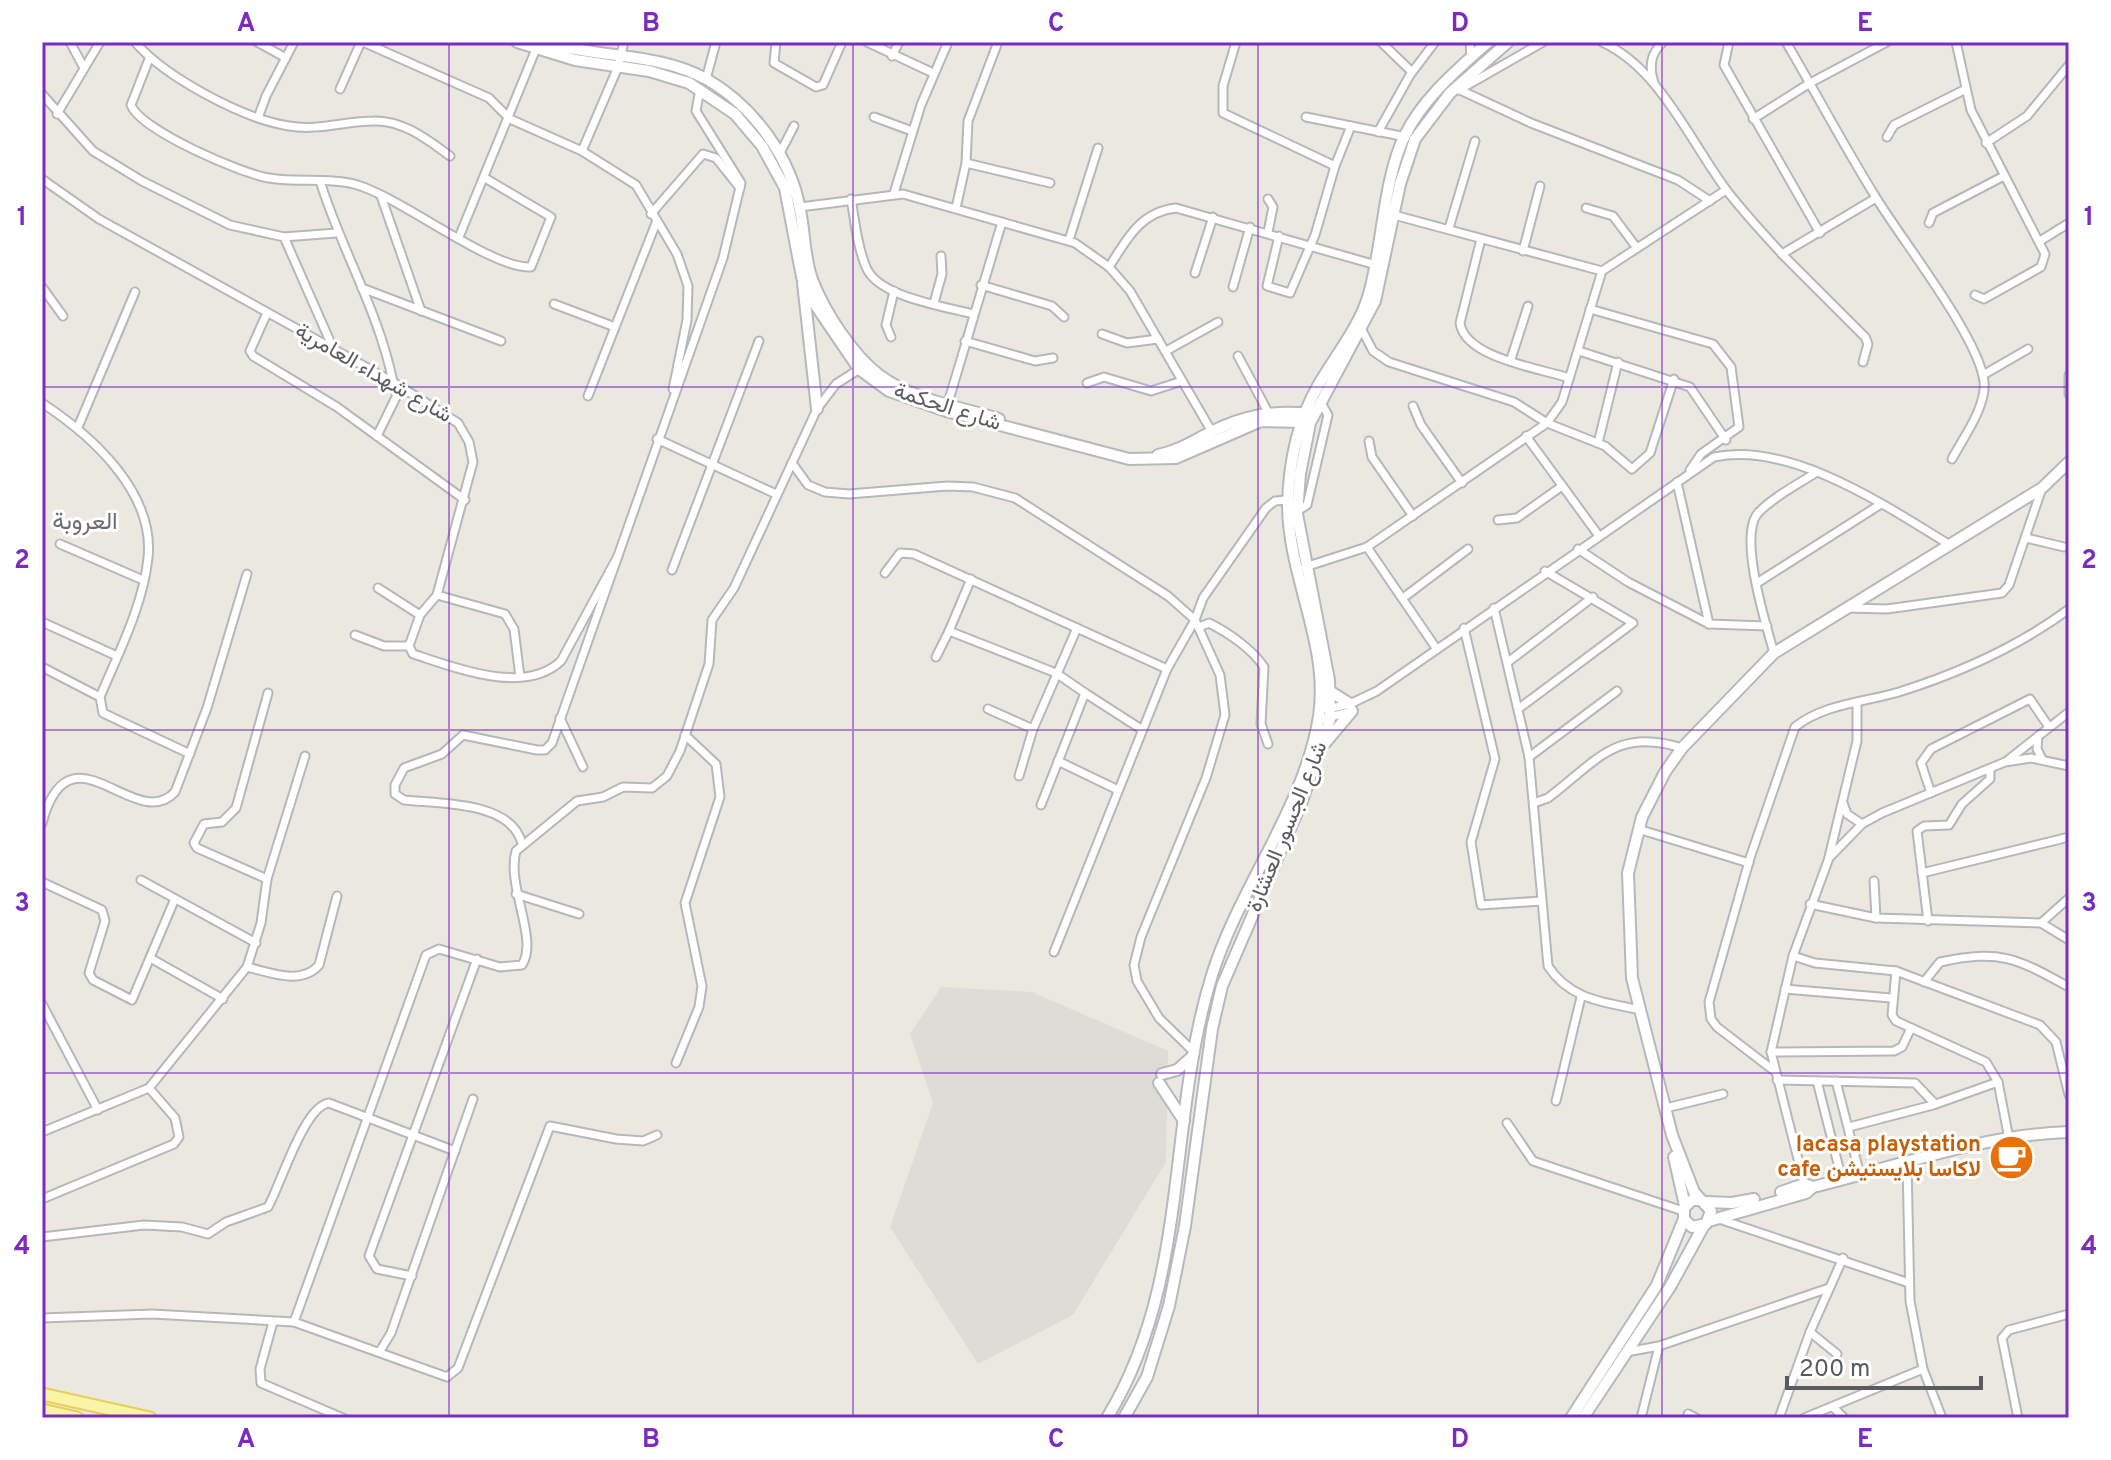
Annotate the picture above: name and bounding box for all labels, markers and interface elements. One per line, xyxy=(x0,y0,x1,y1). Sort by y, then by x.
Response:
text: A xyxy=(237,8,255,41)
text: B xyxy=(642,8,660,41)
text: C xyxy=(1048,8,1064,41)
text: D xyxy=(1451,8,1469,41)
text: E xyxy=(1857,8,1873,41)
text: 1 xyxy=(17,202,27,235)
text: 1 xyxy=(2084,202,2094,235)
street label: شارع شهداء العامرية xyxy=(290,318,456,430)
street label: شارع الحكمة xyxy=(890,378,1004,438)
district label: العروبة xyxy=(52,508,118,538)
text: 2 xyxy=(14,545,30,578)
text: 2 xyxy=(2081,545,2097,578)
street label: شارع الجسور العشارة xyxy=(1242,738,1334,916)
text: 3 xyxy=(14,888,30,921)
text: 3 xyxy=(2081,888,2097,921)
place label: lacasa playstation cafe لاكاسا بلايستيشن xyxy=(1777,1132,1981,1184)
cafe icon: lacasa playstation cafe لاكاسا بلايستيشن xyxy=(1988,1134,2036,1182)
text: 4 xyxy=(14,1231,30,1264)
text: 4 xyxy=(2081,1231,2097,1264)
scale bar xyxy=(1787,1340,1981,1390)
text: 200 m xyxy=(1799,1355,1870,1385)
text: A xyxy=(237,1424,255,1457)
text: B xyxy=(642,1424,660,1457)
text: C xyxy=(1048,1424,1064,1457)
text: D xyxy=(1451,1424,1469,1457)
text: E xyxy=(1857,1424,1873,1457)

